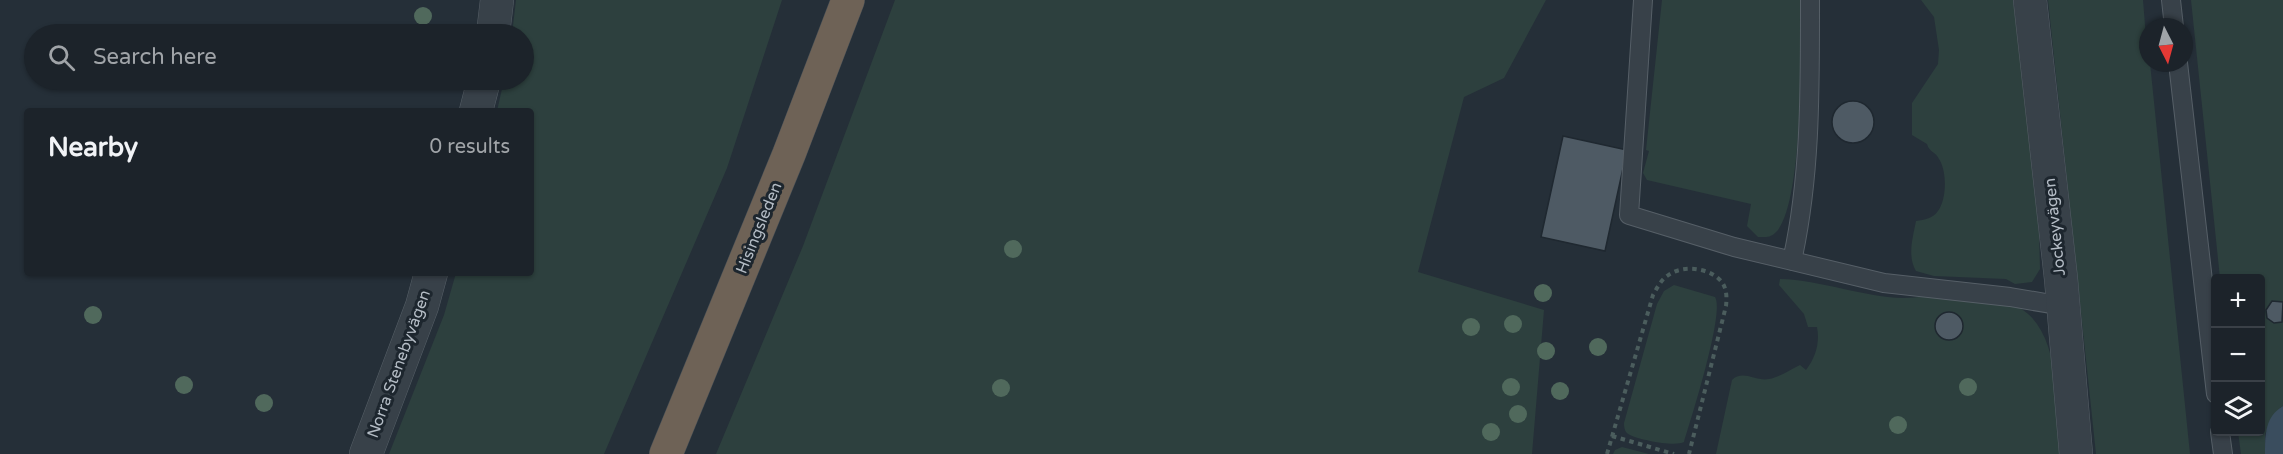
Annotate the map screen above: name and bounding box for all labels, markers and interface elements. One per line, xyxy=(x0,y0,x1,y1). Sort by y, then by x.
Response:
north arrow xyxy=(2139,18,2193,72)
search box xyxy=(24,24,534,90)
icon: search xyxy=(45,41,78,74)
text: Search here xyxy=(93,44,217,70)
text: Nearby xyxy=(48,132,138,163)
text: 0 results xyxy=(430,135,510,159)
street label: Jockeyvägen xyxy=(2040,177,2070,277)
street label: Hisingsleden xyxy=(732,179,786,277)
map controls xyxy=(2211,274,2265,436)
button: + xyxy=(2211,274,2265,328)
street label: Norra Stenebyvägen xyxy=(363,287,435,441)
button: − xyxy=(2211,328,2265,382)
button: layers xyxy=(2211,382,2265,436)

